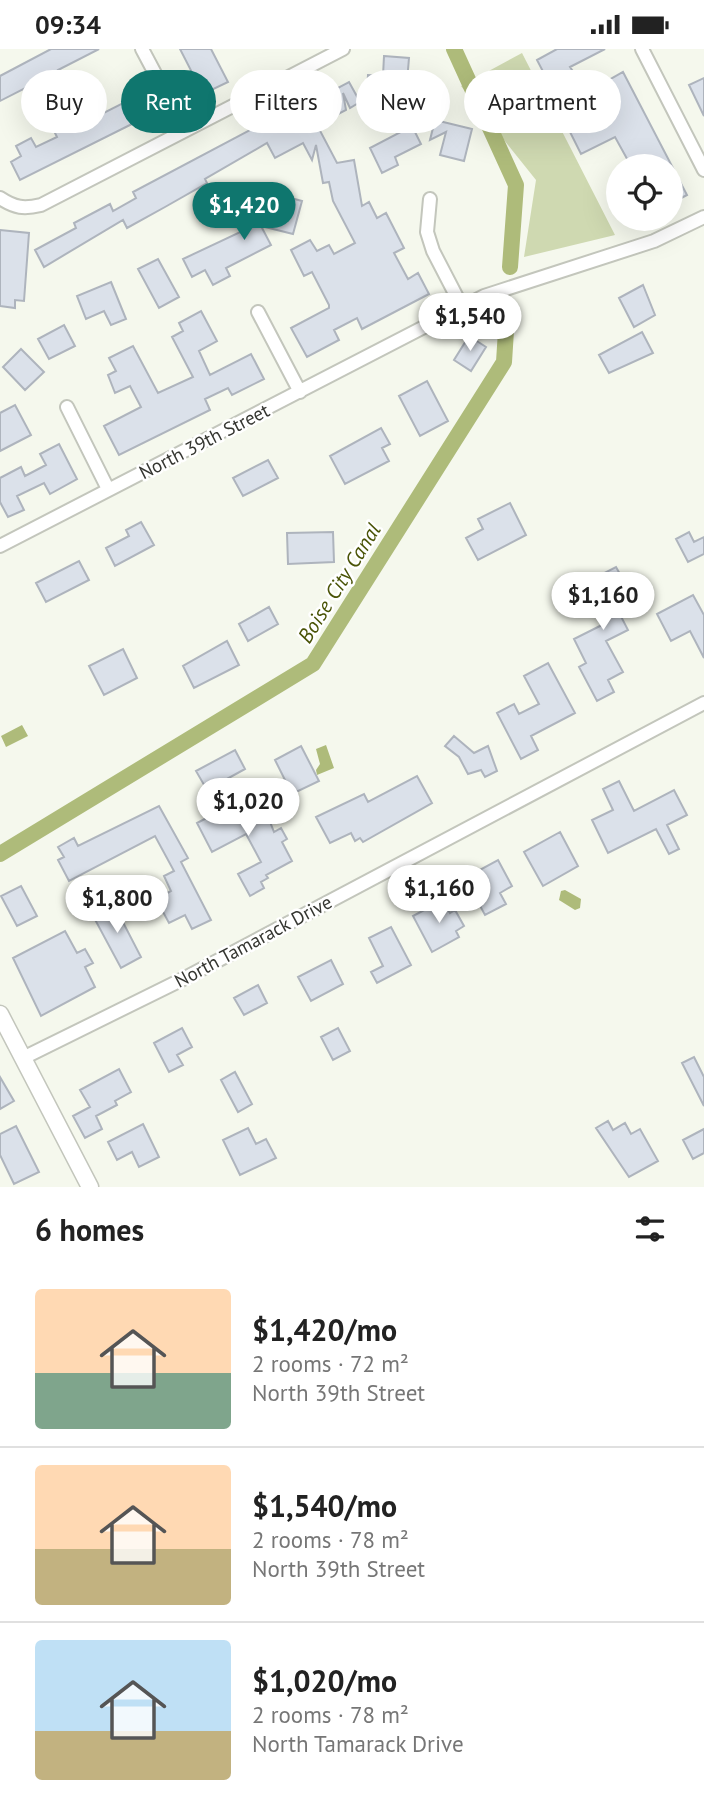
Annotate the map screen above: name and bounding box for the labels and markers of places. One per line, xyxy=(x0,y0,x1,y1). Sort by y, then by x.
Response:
pin: $1,420 xyxy=(187,183,301,242)
pin: $1,540 xyxy=(413,293,527,353)
pin: $1,160 xyxy=(546,573,660,632)
pin: $1,020 xyxy=(191,779,305,838)
pin: $1,160 xyxy=(382,865,496,925)
pin: $1,800 xyxy=(60,875,174,935)

